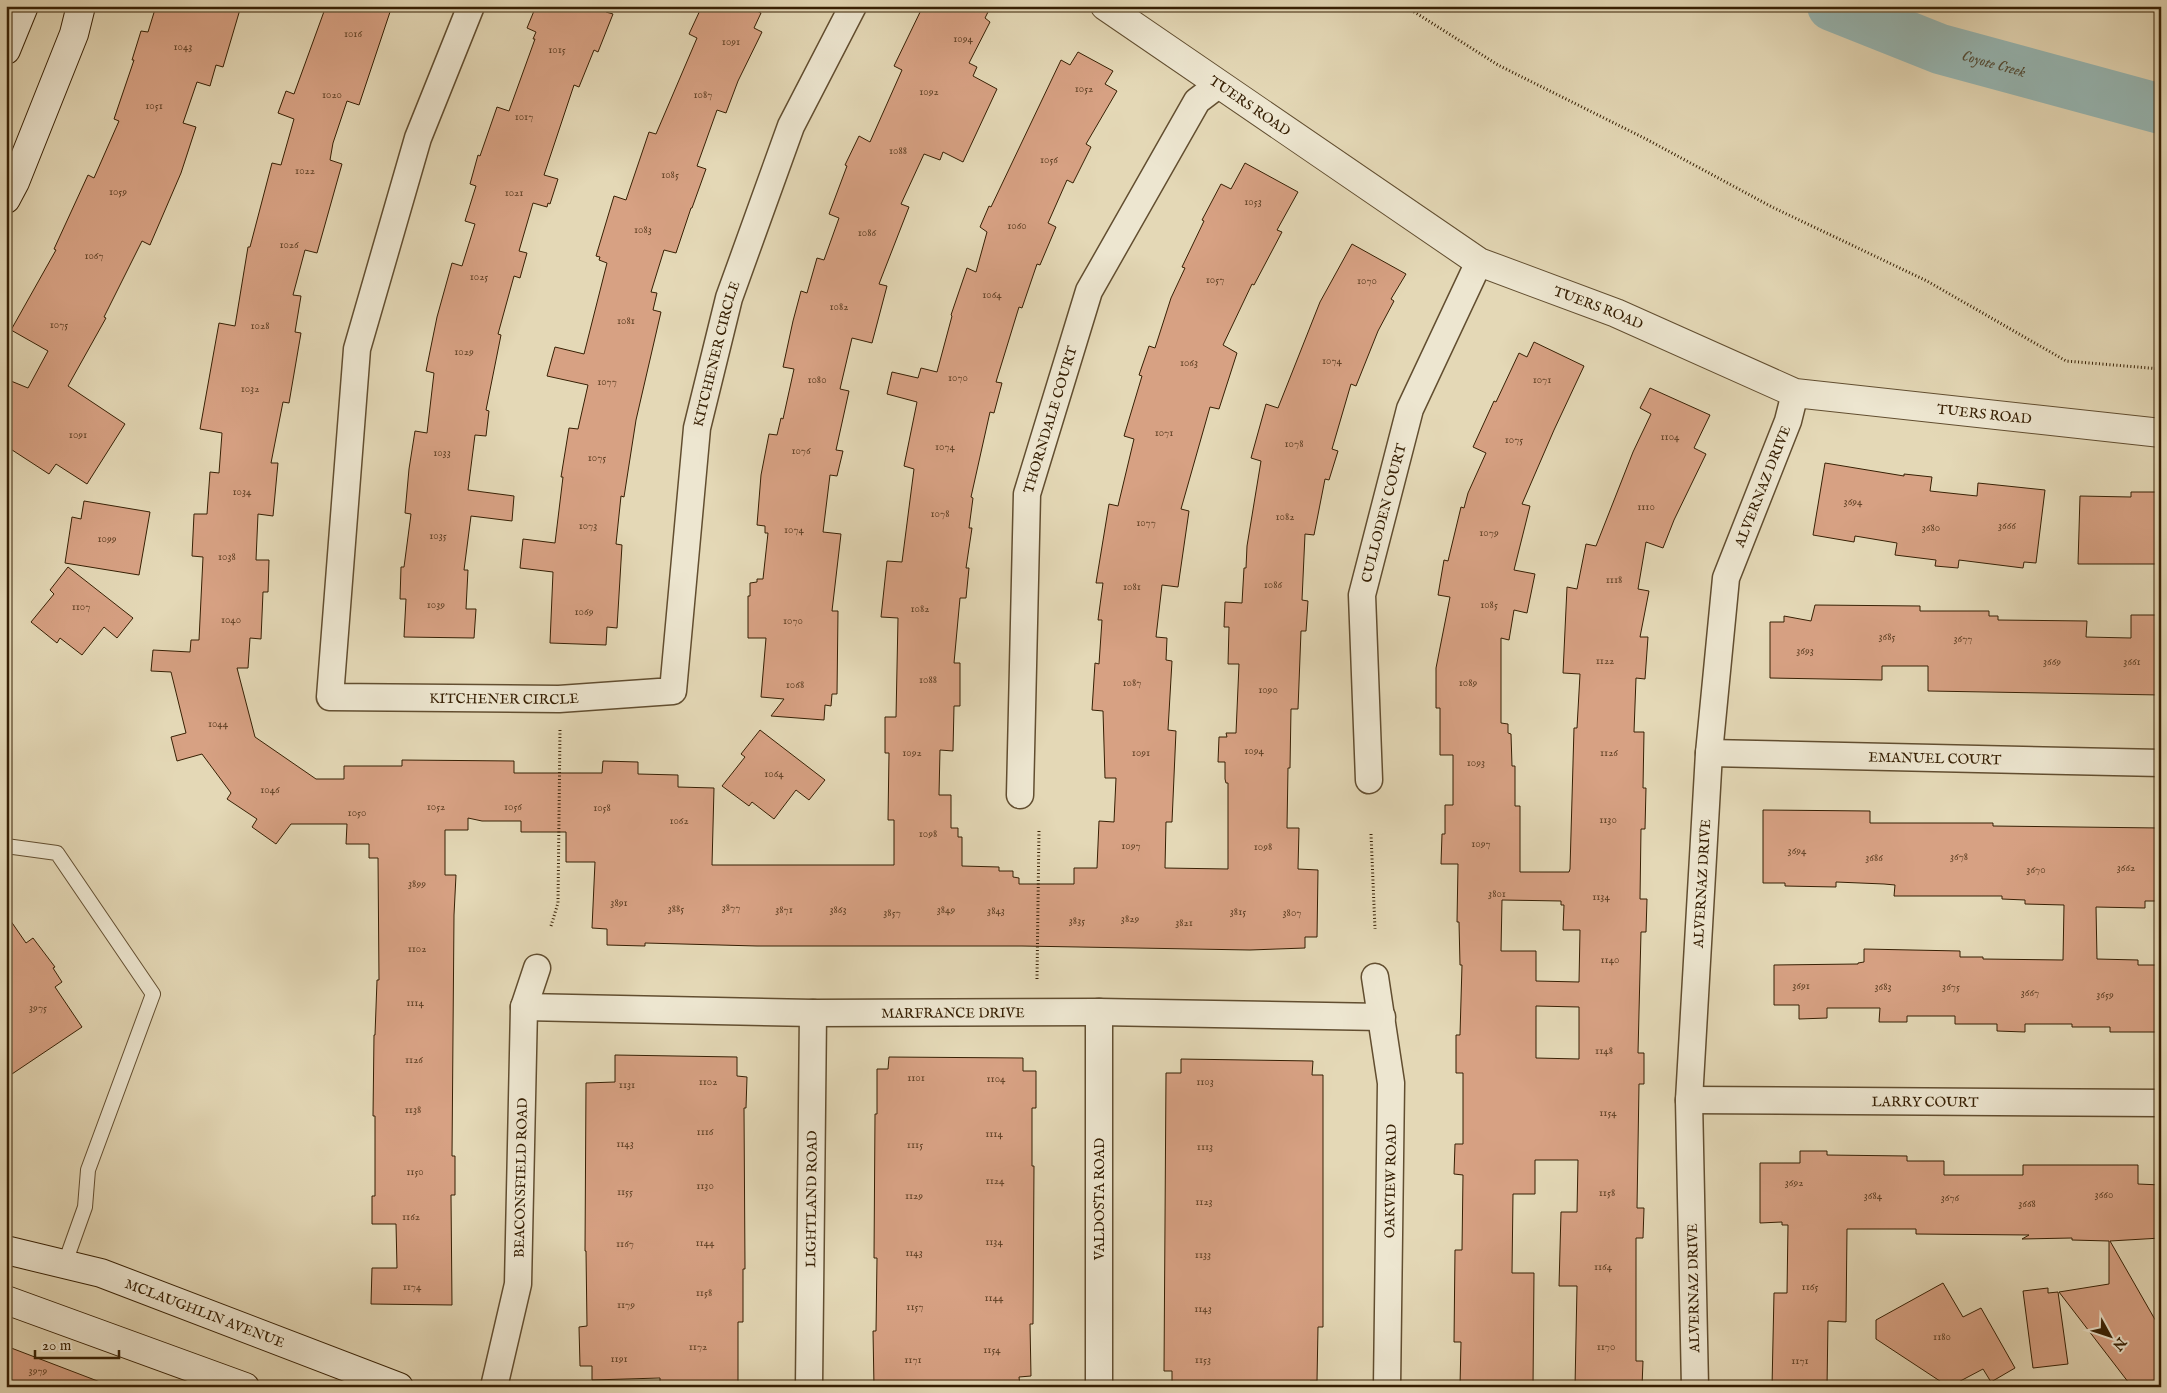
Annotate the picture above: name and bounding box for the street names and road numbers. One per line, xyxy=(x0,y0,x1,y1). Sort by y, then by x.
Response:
street label: TUERS ROAD xyxy=(1205,72,1294,141)
street label: KITCHENER CIRCLE xyxy=(690,278,744,429)
street label: TUERS ROAD xyxy=(1551,282,1646,334)
street label: THORNDALE COURT xyxy=(1020,343,1082,496)
street label: TUERS ROAD xyxy=(1936,401,2033,429)
street label: ALVERNAZ DRIVE xyxy=(1731,423,1795,551)
street label: CULLODEN COURT xyxy=(1358,441,1411,585)
street label: KITCHENER CIRCLE xyxy=(429,690,580,709)
street label: EMANUEL COURT xyxy=(1868,749,2002,769)
street label: ALVERNAZ DRIVE xyxy=(1690,818,1715,950)
street label: MARFRANCE DRIVE xyxy=(881,1004,1025,1023)
street label: LARRY COURT xyxy=(1871,1093,1979,1112)
street label: BEACONSFIELD ROAD xyxy=(511,1098,532,1258)
street label: OAKVIEW ROAD xyxy=(1381,1124,1401,1238)
street label: LIGHTLAND ROAD xyxy=(802,1130,822,1268)
street label: VALDOSTA ROAD xyxy=(1091,1138,1109,1261)
street label: ALVERNAZ DRIVE xyxy=(1684,1223,1704,1354)
street label: MCLAUGHLIN AVENUE xyxy=(122,1275,287,1352)

